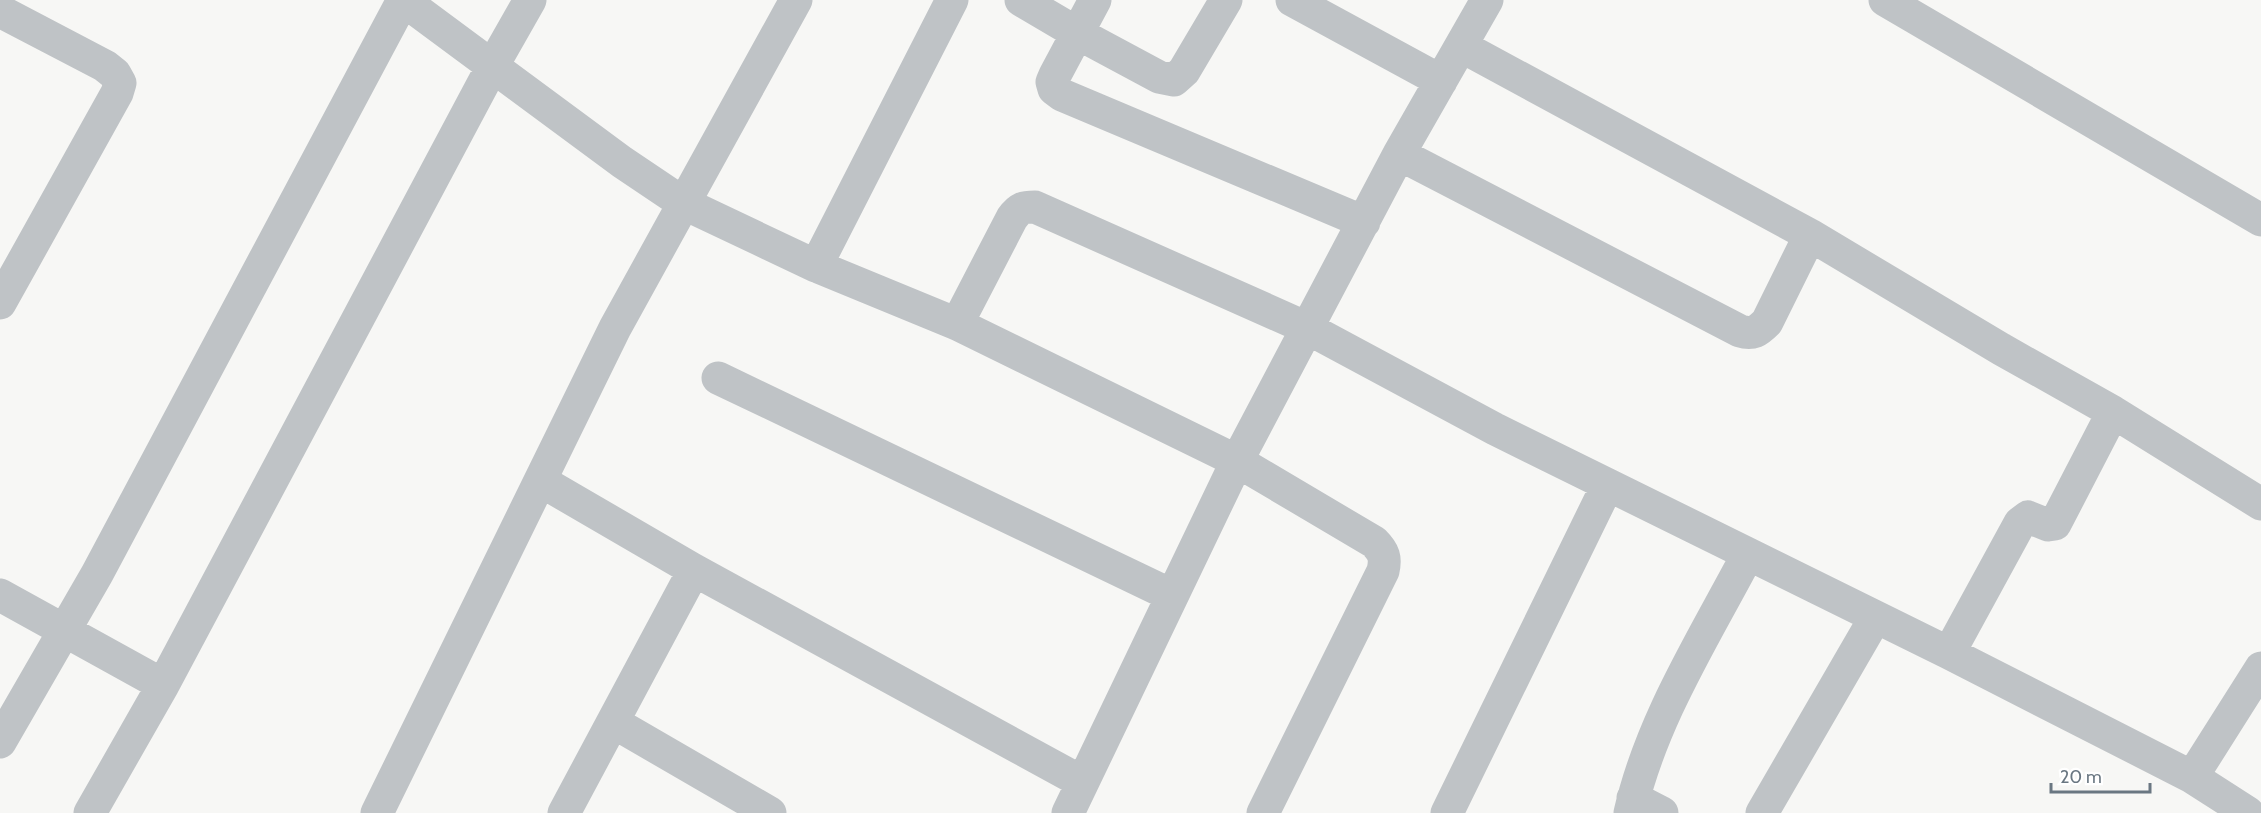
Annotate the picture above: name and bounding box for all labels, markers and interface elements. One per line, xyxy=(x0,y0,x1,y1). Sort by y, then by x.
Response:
scale bar xyxy=(2051,756,2150,794)
text: 20 m xyxy=(2060,766,2102,788)

